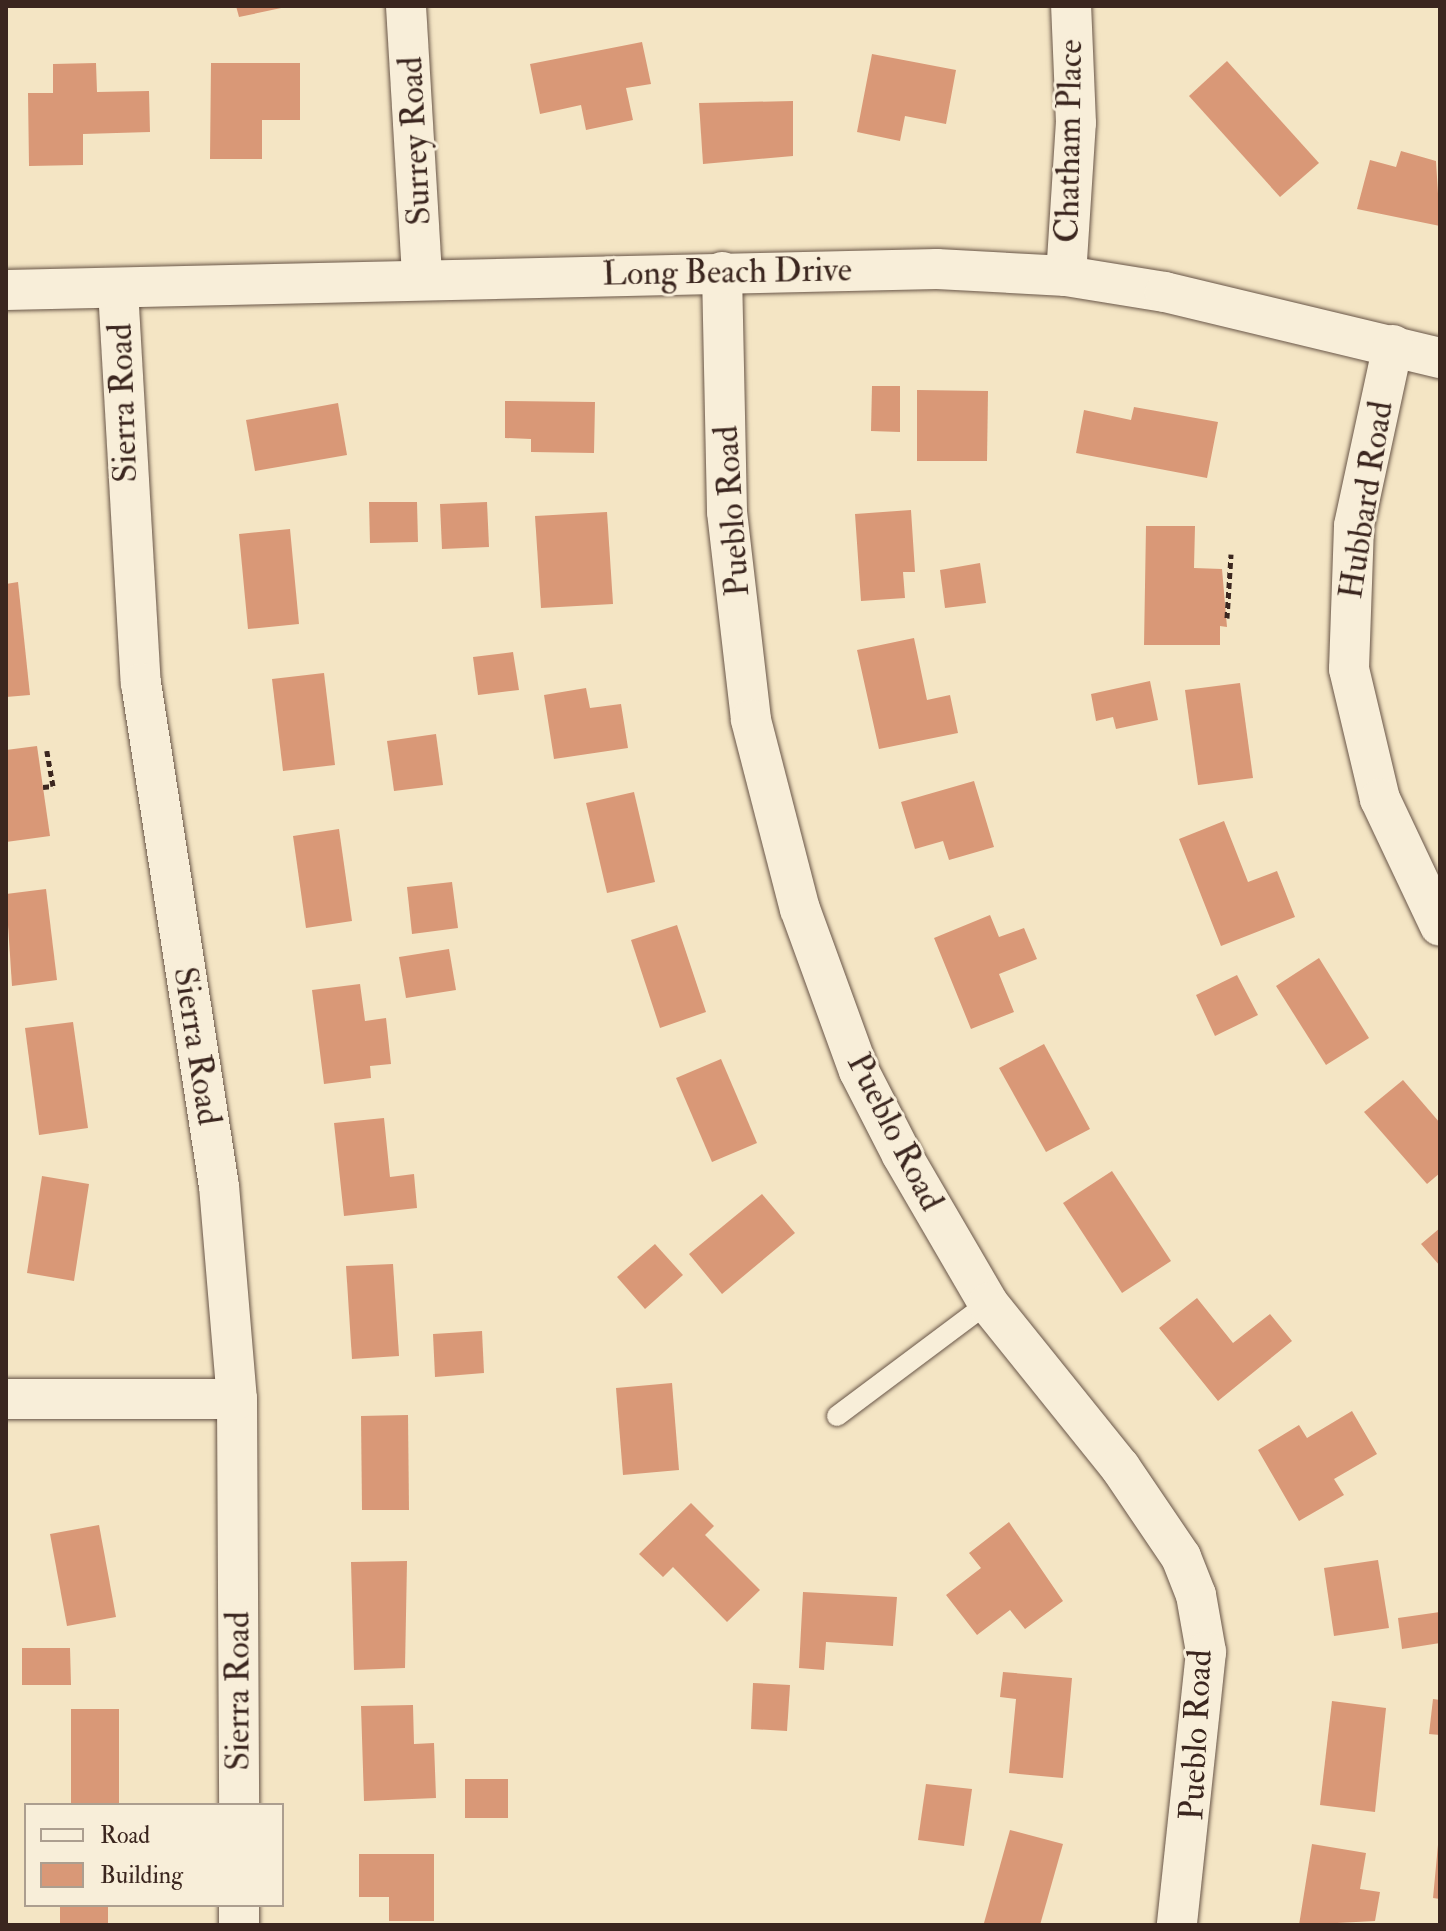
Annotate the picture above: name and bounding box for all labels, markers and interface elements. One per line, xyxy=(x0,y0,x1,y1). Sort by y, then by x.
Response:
street label: Chatham Place xyxy=(1047,39,1091,243)
street label: Surrey Road xyxy=(390,56,440,226)
street label: Long Beach Drive xyxy=(602,249,852,295)
street label: Sierra Road xyxy=(100,323,146,483)
street label: Hubbard Road xyxy=(1330,398,1402,602)
street label: Pueblo Road xyxy=(706,424,758,598)
street label: Sierra Road xyxy=(164,964,230,1128)
street label: Pueblo Road xyxy=(838,1046,952,1218)
street label: Sierra Road xyxy=(218,1611,258,1771)
street label: Pueblo Road xyxy=(1171,1648,1221,1822)
legend xyxy=(24,1803,284,1907)
text: Road xyxy=(100,1820,150,1851)
text: Building xyxy=(100,1860,183,1891)

